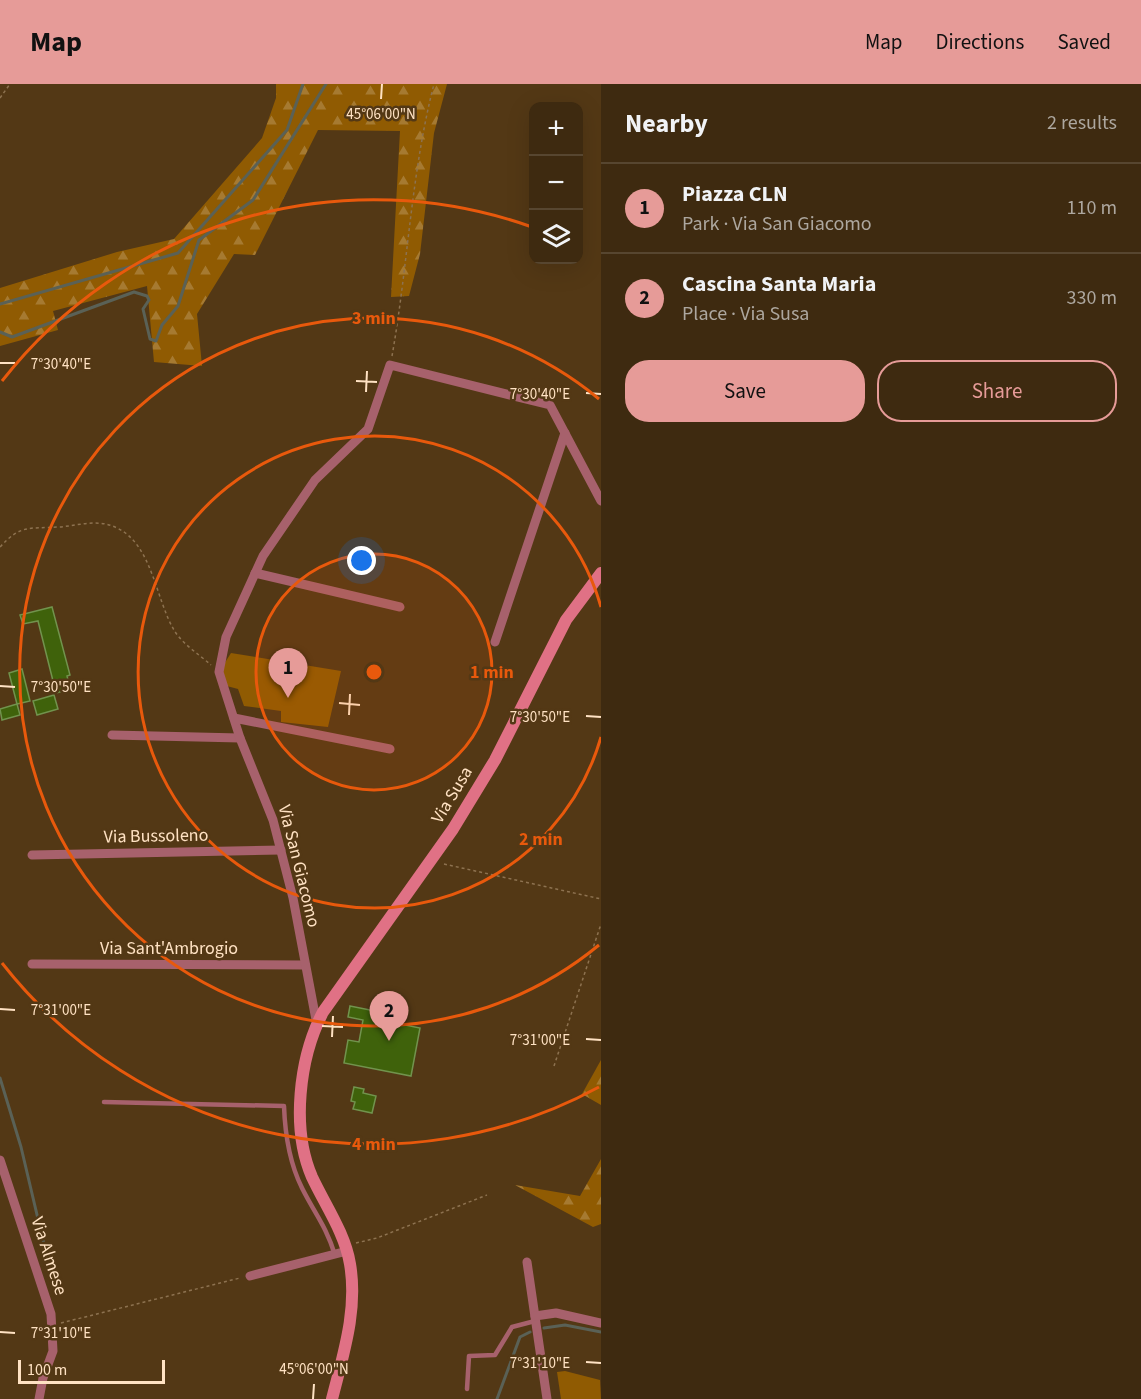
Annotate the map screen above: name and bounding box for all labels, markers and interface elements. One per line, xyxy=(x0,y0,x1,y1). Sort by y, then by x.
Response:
text: Map xyxy=(30,22,82,62)
text: Map xyxy=(865,27,903,57)
text: Directions xyxy=(936,27,1024,57)
text: Saved xyxy=(1057,27,1111,57)
map controls xyxy=(529,102,583,264)
button: + xyxy=(529,102,583,156)
text: 45°06'00"N xyxy=(346,104,416,125)
text: Nearby xyxy=(625,105,708,142)
text: 2 results xyxy=(1047,109,1117,137)
button: − xyxy=(529,156,583,210)
text: Piazza CLN xyxy=(682,178,788,210)
text: 1 xyxy=(639,194,650,222)
text: 110 m xyxy=(1067,194,1117,222)
button: layers xyxy=(529,210,583,264)
text: Park · Via San Giacomo xyxy=(682,210,872,238)
text: Cascina Santa Maria xyxy=(682,268,876,300)
text: 2 xyxy=(639,284,650,312)
text: 330 m xyxy=(1067,284,1117,312)
text: Place · Via Susa xyxy=(682,300,809,328)
text: 3 min xyxy=(352,306,396,331)
text: 7°30'40"E xyxy=(31,354,91,375)
button: Save xyxy=(625,360,865,422)
button: Share xyxy=(877,360,1117,422)
text: 7°30'40"E xyxy=(510,384,570,405)
your location xyxy=(347,546,376,575)
pin: 1 xyxy=(268,648,308,698)
text: 1 min xyxy=(470,660,514,685)
centre of rings xyxy=(364,662,384,682)
text: 7°30'50"E xyxy=(31,677,91,698)
text: 7°30'50"E xyxy=(510,707,570,728)
street label: Via Susa xyxy=(425,762,479,828)
street label: Via San Giacomo xyxy=(272,802,326,930)
street label: Via Bussoleno xyxy=(103,823,209,849)
text: 2 min xyxy=(519,827,563,852)
street label: Via Sant'Ambrogio xyxy=(100,936,238,961)
pin: 2 xyxy=(370,992,408,1041)
text: 7°31'00"E xyxy=(31,1000,91,1021)
text: 7°31'00"E xyxy=(510,1030,570,1051)
text: 4 min xyxy=(352,1132,396,1157)
street label: Via Almese xyxy=(25,1214,73,1298)
text: 7°31'10"E xyxy=(31,1323,91,1344)
text: 7°31'10"E xyxy=(510,1353,570,1374)
scale bar xyxy=(18,1357,165,1384)
text: 100 m xyxy=(27,1359,67,1381)
text: 45°06'00"N xyxy=(279,1359,349,1380)

